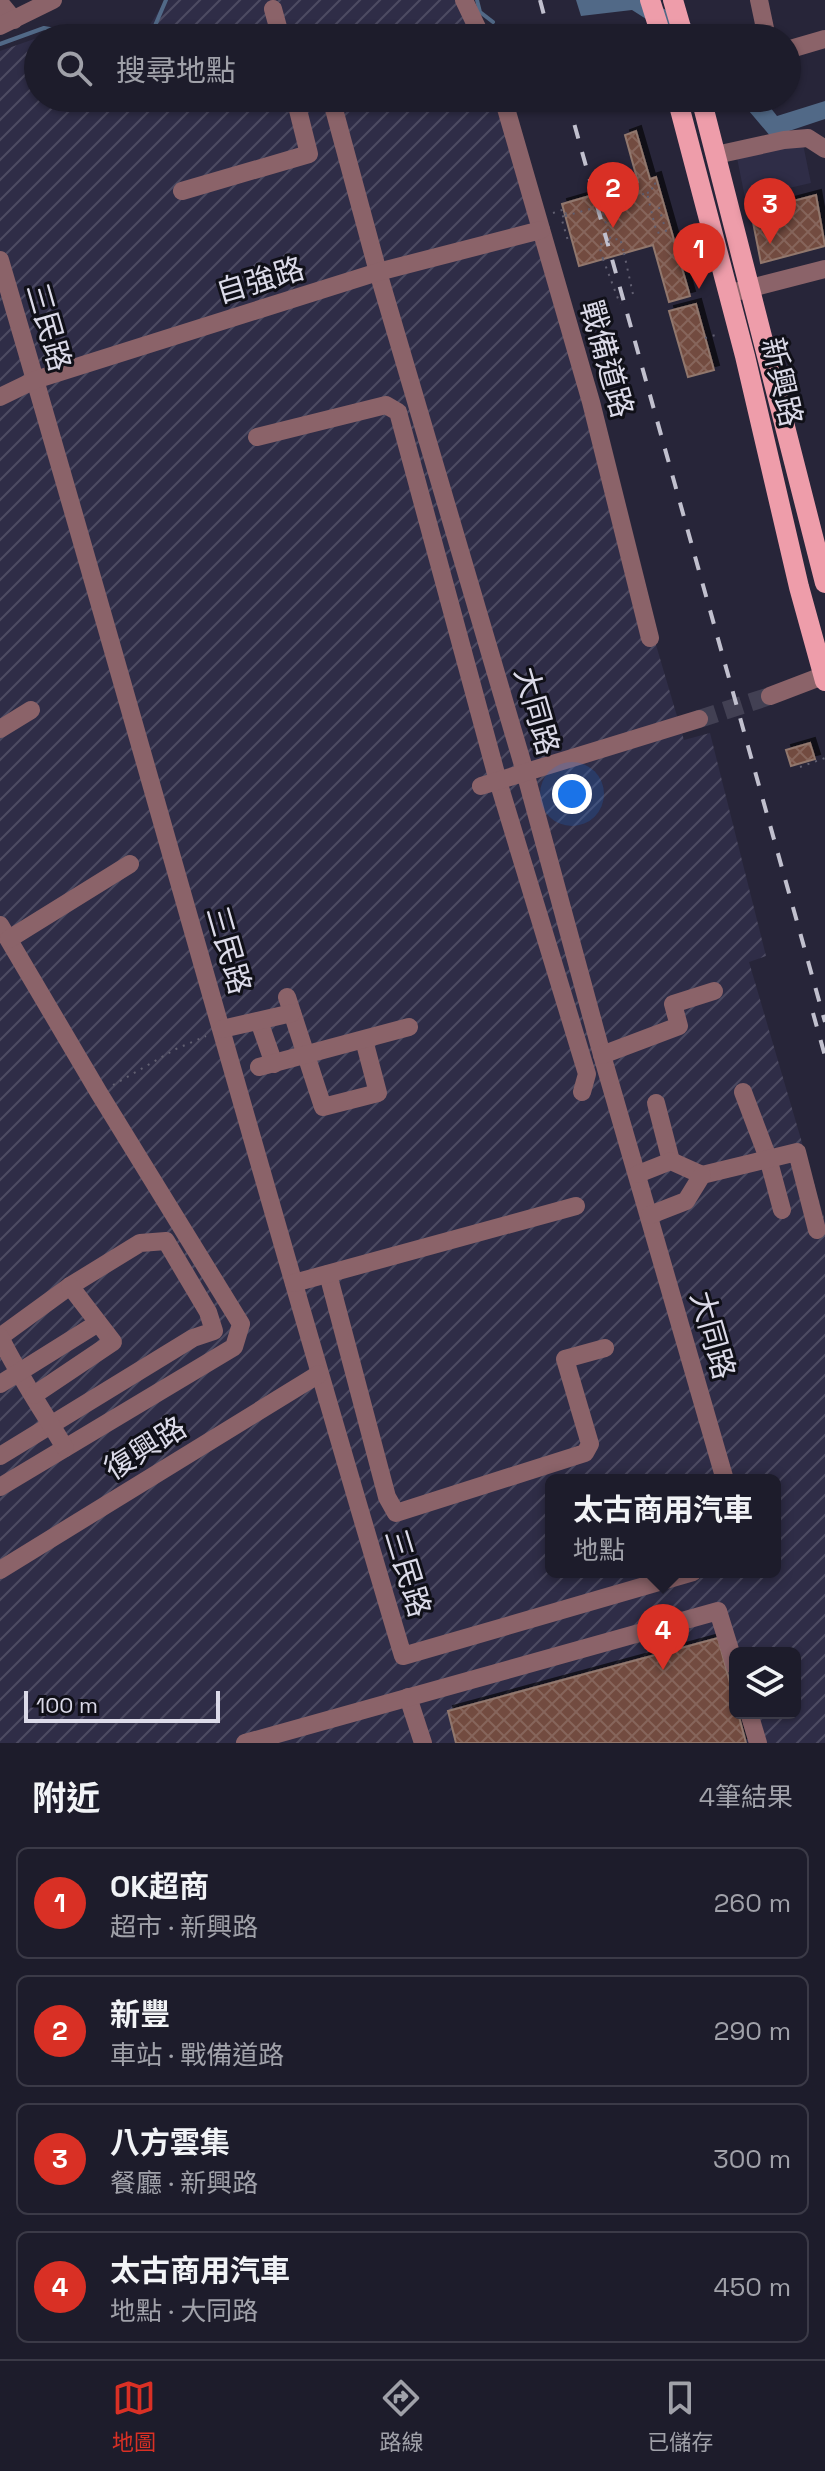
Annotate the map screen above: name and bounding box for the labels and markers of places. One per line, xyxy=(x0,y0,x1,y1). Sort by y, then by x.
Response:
pin: 2 xyxy=(587,162,639,228)
pin: 3 xyxy=(744,178,796,244)
pin: 1 xyxy=(673,223,725,289)
pin: 4 xyxy=(637,1604,689,1670)

